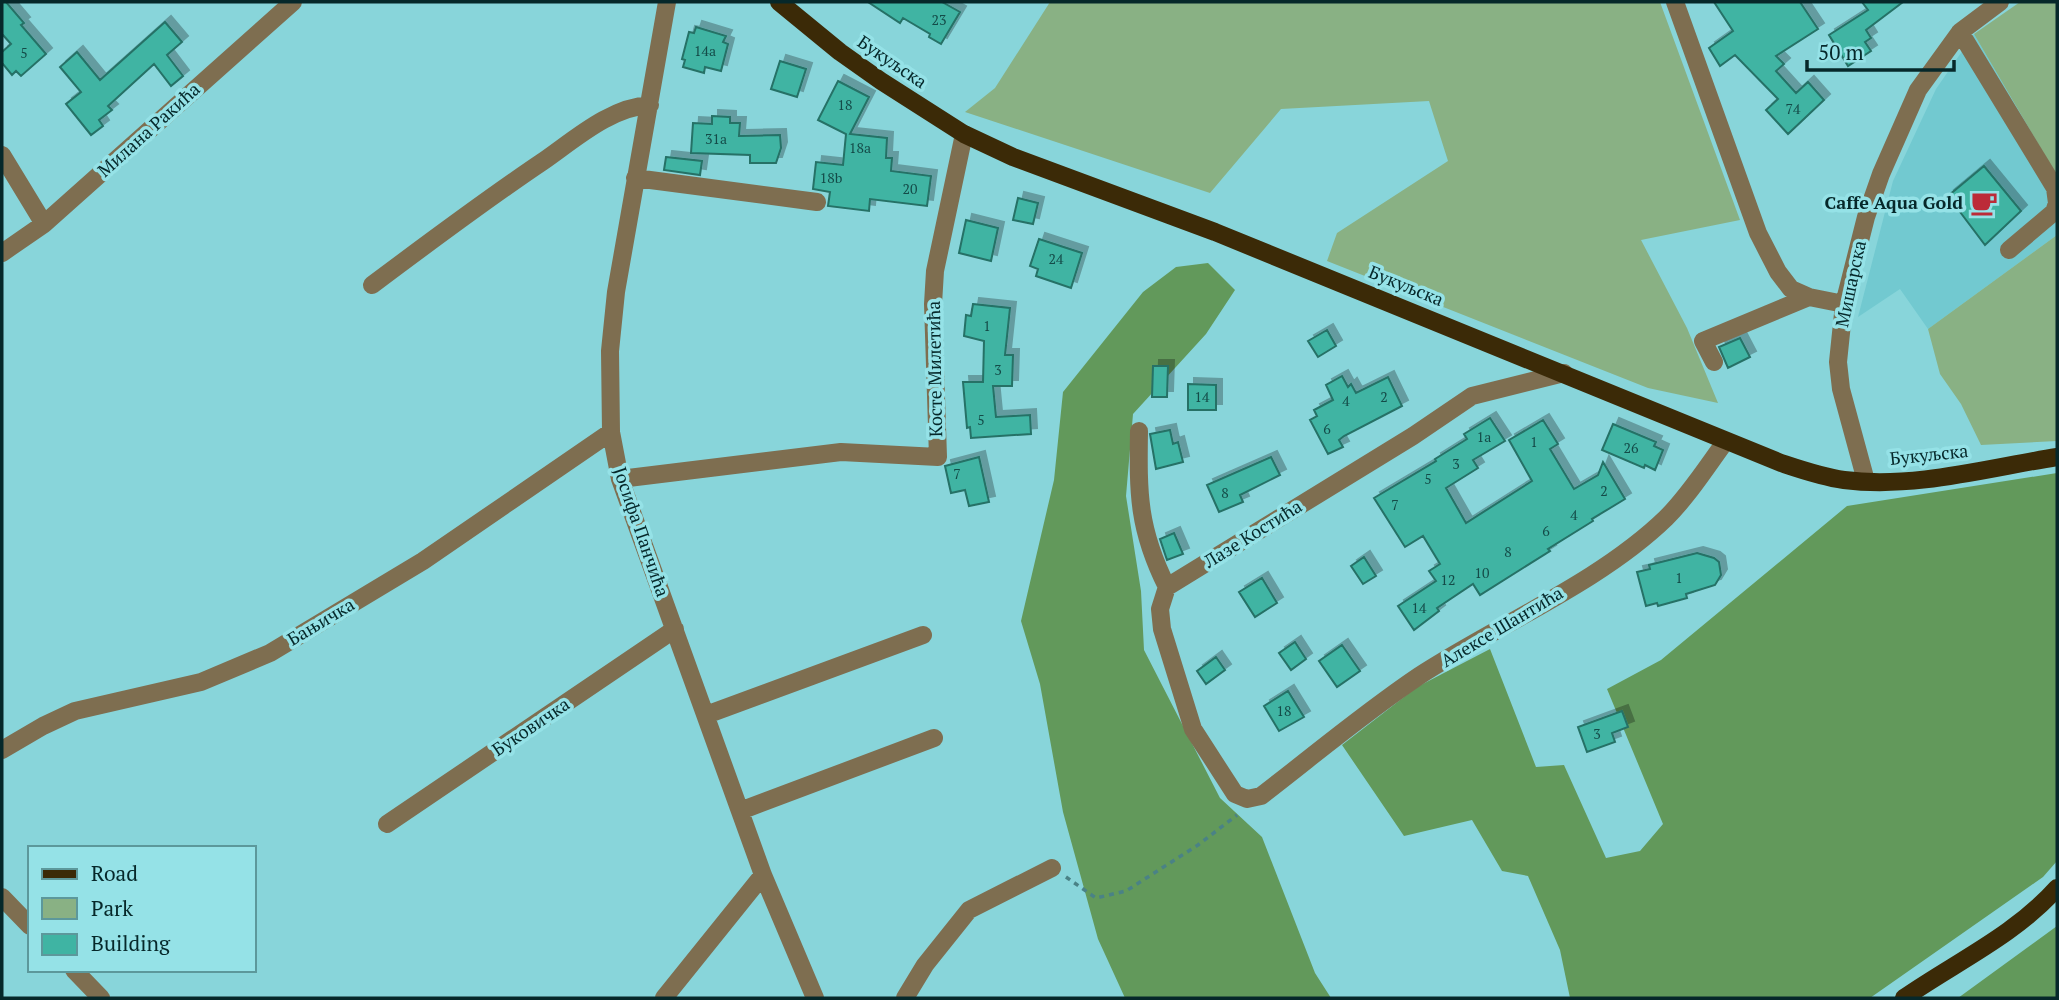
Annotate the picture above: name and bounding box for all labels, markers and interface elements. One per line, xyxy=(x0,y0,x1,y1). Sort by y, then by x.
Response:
house number: 23 xyxy=(932,10,946,29)
scale bar xyxy=(1807,28,1954,72)
street label: Букуљска xyxy=(853,29,932,93)
text: 50 m xyxy=(1818,38,1864,66)
house number: 14a xyxy=(694,41,716,60)
house number: 5 xyxy=(20,43,28,62)
street label: Милана Ракића xyxy=(92,77,205,182)
house number: 18 xyxy=(838,95,852,114)
house number: 74 xyxy=(1786,99,1801,118)
house number: 31a xyxy=(705,129,727,148)
house number: 18a xyxy=(849,138,871,157)
house number: 18b xyxy=(820,168,843,187)
house number: 20 xyxy=(903,179,917,198)
cafe icon: Caffe Aqua Gold xyxy=(1969,188,1999,218)
place label: Caffe Aqua Gold xyxy=(1824,190,1963,214)
street label: Мишарска xyxy=(1829,238,1871,329)
house number: 24 xyxy=(1049,249,1064,268)
street label: Букуљска xyxy=(1365,259,1447,311)
street label: Косте Милетића xyxy=(921,301,947,437)
house number: 1 xyxy=(983,316,991,335)
house number: 3 xyxy=(994,360,1002,379)
house number: 14 xyxy=(1195,387,1210,406)
house number: 2 xyxy=(1380,387,1388,406)
house number: 4 xyxy=(1342,391,1350,410)
house number: 5 xyxy=(977,410,985,429)
house number: 6 xyxy=(1323,419,1331,438)
house number: 1a xyxy=(1477,427,1491,446)
house number: 1 xyxy=(1530,432,1538,451)
house number: 26 xyxy=(1624,438,1639,457)
street label: Букуљска xyxy=(1889,438,1969,470)
house number: 3 xyxy=(1452,454,1460,473)
street label: Јосифа Панчића xyxy=(609,464,675,600)
house number: 7 xyxy=(953,464,961,483)
house number: 5 xyxy=(1424,469,1432,488)
house number: 2 xyxy=(1600,481,1608,500)
house number: 8 xyxy=(1221,483,1229,502)
street label: Лазе Костића xyxy=(1198,493,1306,573)
house number: 7 xyxy=(1391,495,1399,514)
house number: 4 xyxy=(1570,505,1578,524)
house number: 6 xyxy=(1542,521,1550,540)
house number: 8 xyxy=(1504,542,1512,561)
house number: 10 xyxy=(1475,563,1489,582)
house number: 1 xyxy=(1675,568,1683,587)
house number: 12 xyxy=(1441,570,1455,589)
street label: Алексе Шантића xyxy=(1436,580,1567,672)
street label: Бањичка xyxy=(282,592,359,651)
house number: 14 xyxy=(1412,598,1427,617)
street label: Буковичка xyxy=(487,691,574,761)
house number: 18 xyxy=(1277,701,1291,720)
house number: 3 xyxy=(1593,724,1601,743)
legend xyxy=(28,846,256,972)
text: Road xyxy=(91,859,138,887)
text: Park xyxy=(91,894,133,922)
text: Building xyxy=(91,929,171,957)

